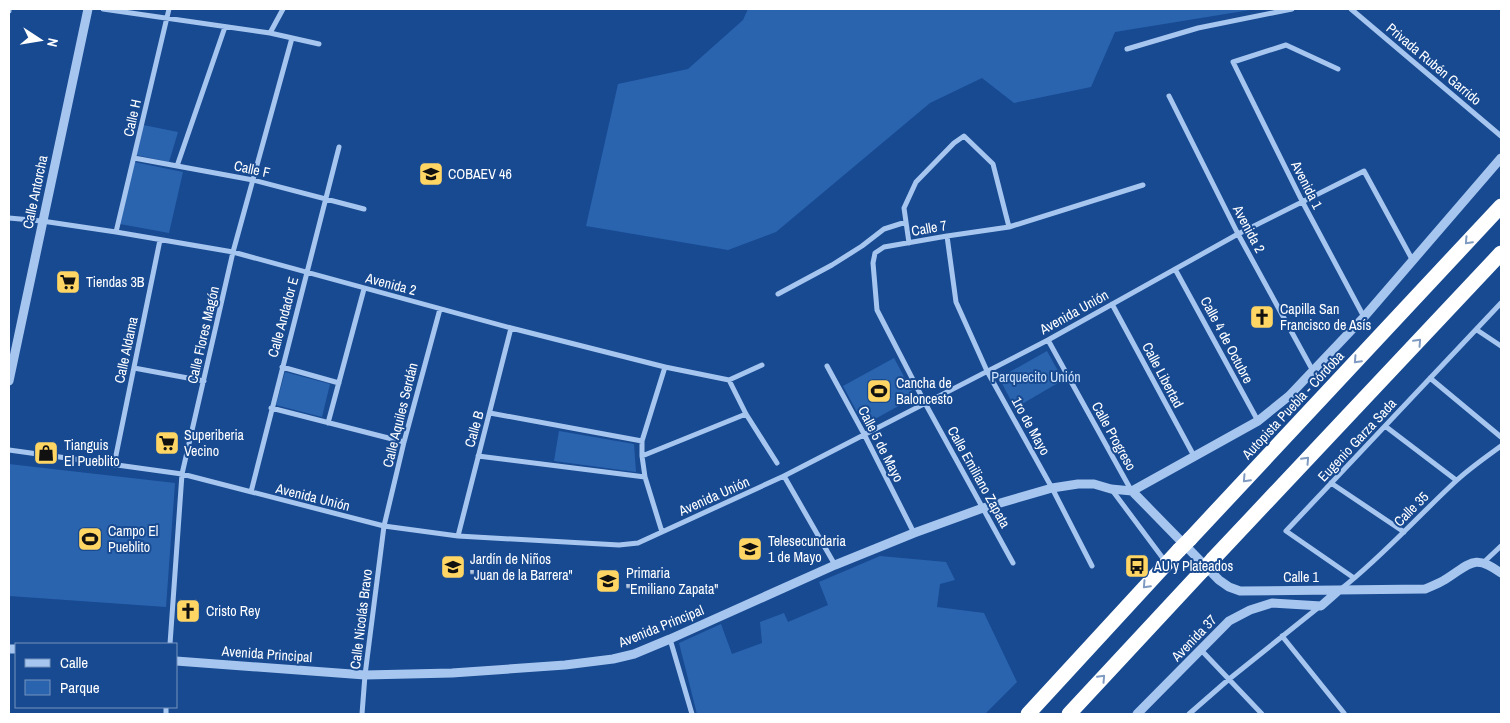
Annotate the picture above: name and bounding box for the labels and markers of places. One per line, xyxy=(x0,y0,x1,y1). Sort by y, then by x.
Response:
school or university icon: COBAEV 46 xyxy=(418,161,444,187)
place label: COBAEV 46 xyxy=(448,165,512,183)
supermarket icon: Tiendas 3B xyxy=(55,269,81,295)
place label: Tiendas 3B xyxy=(86,273,145,291)
place label: Capilla San Francisco de Asís xyxy=(1280,300,1372,334)
church icon: Capilla San Francisco de Asís xyxy=(1249,304,1275,330)
place label: Cancha de Baloncesto xyxy=(896,374,953,408)
sports icon: Cancha de Baloncesto xyxy=(866,378,892,404)
place label: Superiberia Vecino xyxy=(184,426,245,460)
supermarket icon: Superiberia Vecino xyxy=(154,430,180,456)
place label: Tianguis El Pueblito xyxy=(64,436,120,470)
shop icon: Tianguis El Pueblito xyxy=(33,440,59,466)
place label: Campo El Pueblito xyxy=(108,522,158,556)
sports icon: Campo El Pueblito xyxy=(77,526,103,552)
place label: Telesecundaria 1 de Mayo xyxy=(768,532,846,566)
school or university icon: Telesecundaria 1 de Mayo xyxy=(737,536,763,562)
place label: Jardín de Niños "Juan de la Barrera" xyxy=(470,550,573,584)
bus stop icon: AU y Plateados xyxy=(1124,553,1150,579)
school or university icon: Jardín de Niños "Juan de la Barrera" xyxy=(440,554,466,580)
place label: AU y Plateados xyxy=(1153,557,1233,575)
place label: Primaria "Emiliano Zapata" xyxy=(626,564,718,598)
school or university icon: Primaria "Emiliano Zapata" xyxy=(595,568,621,594)
church icon: Cristo Rey xyxy=(175,598,201,624)
place label: Cristo Rey xyxy=(206,602,260,620)

